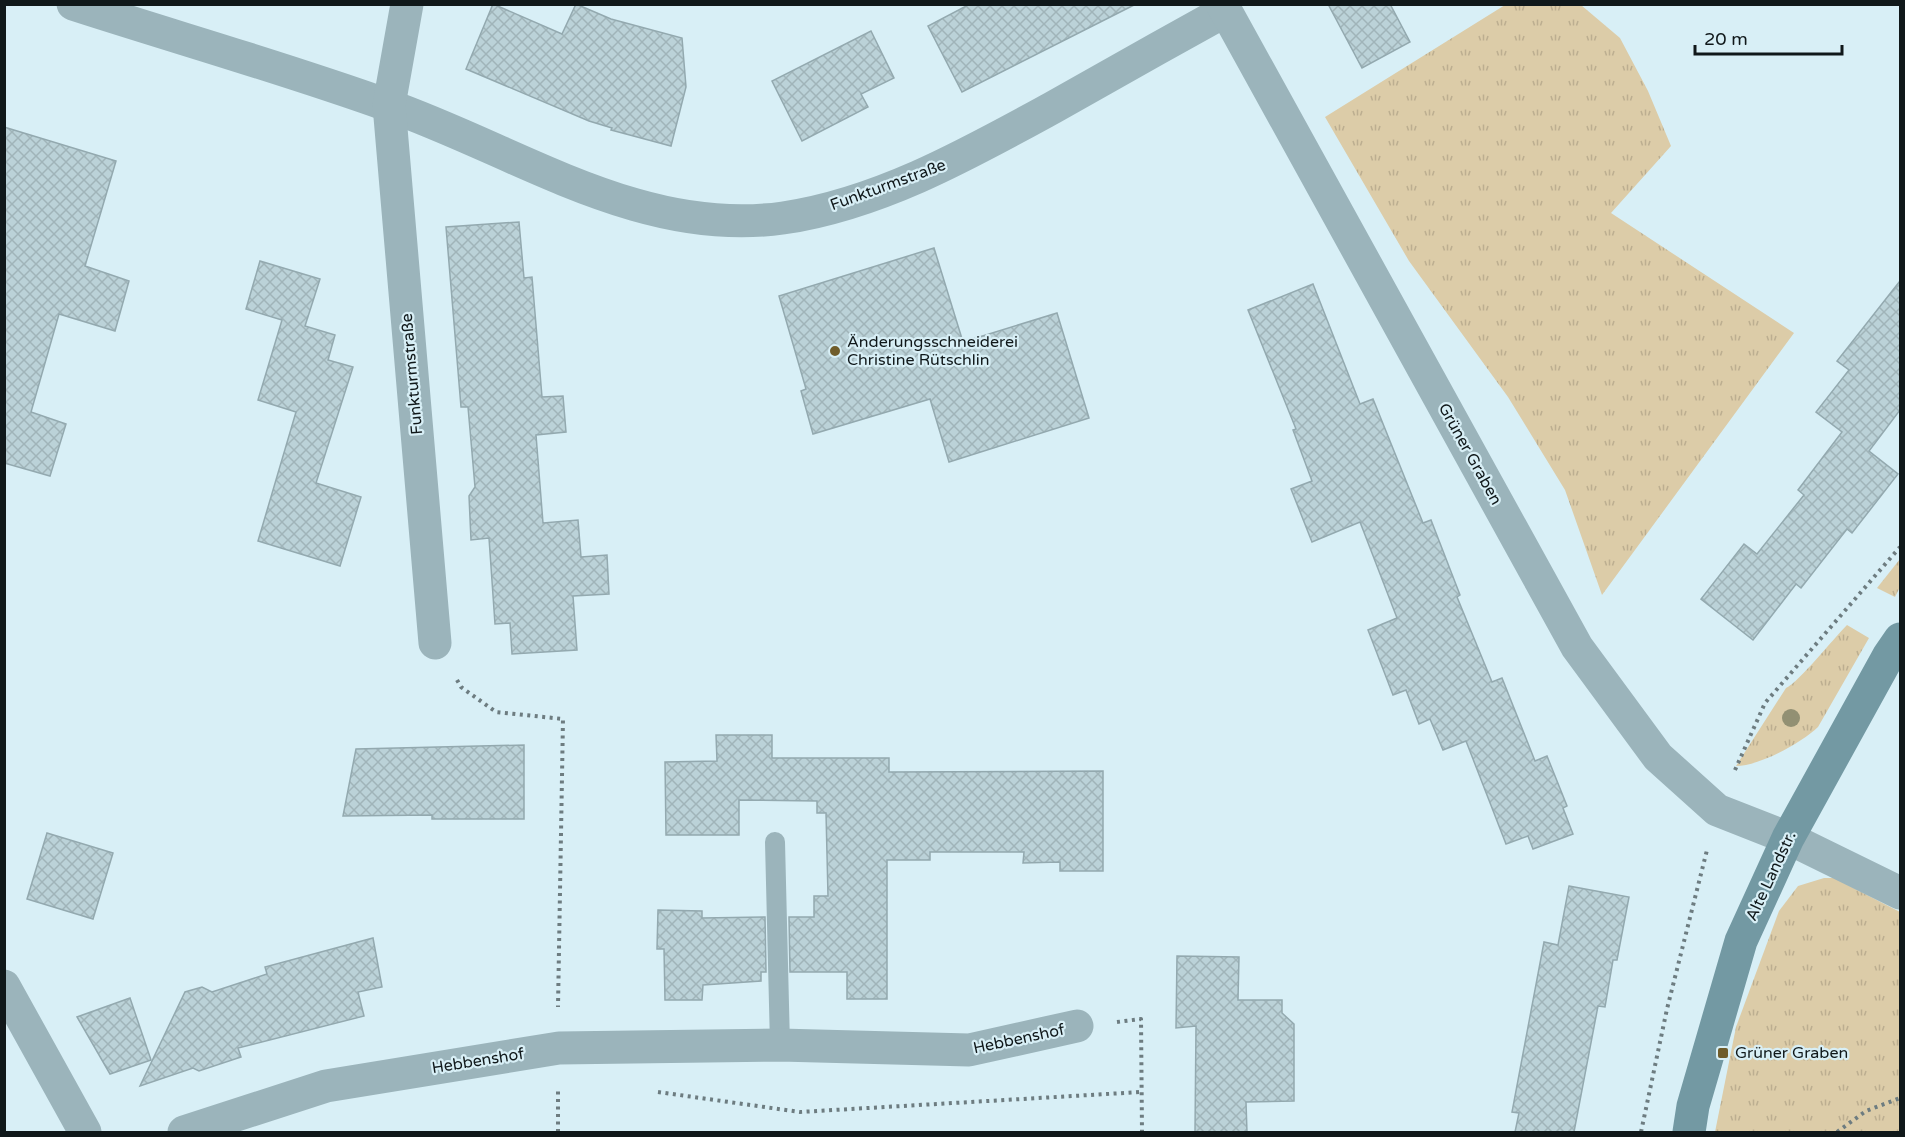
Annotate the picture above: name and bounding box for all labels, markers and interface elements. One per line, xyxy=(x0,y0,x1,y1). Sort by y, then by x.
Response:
scale bar xyxy=(1695,18,1842,56)
text: 20 m xyxy=(1704,28,1748,50)
street label: Funkturmstraße xyxy=(827,155,949,215)
street label: Funkturmstraße xyxy=(397,313,427,435)
place label: Änderungsschneiderei Christine Rütschlin xyxy=(847,332,1018,370)
marker: Änderungsschneiderei Christine Rütschlin xyxy=(828,344,842,358)
street label: Grüner Graben xyxy=(1434,400,1506,508)
street label: Alte Landstr. xyxy=(1742,828,1800,924)
street label: Hebbenshof xyxy=(971,1019,1067,1058)
place label: Grüner Graben xyxy=(1735,1043,1848,1063)
street label: Hebbenshof xyxy=(430,1044,526,1078)
marker: Grüner Graben xyxy=(1716,1046,1730,1060)

